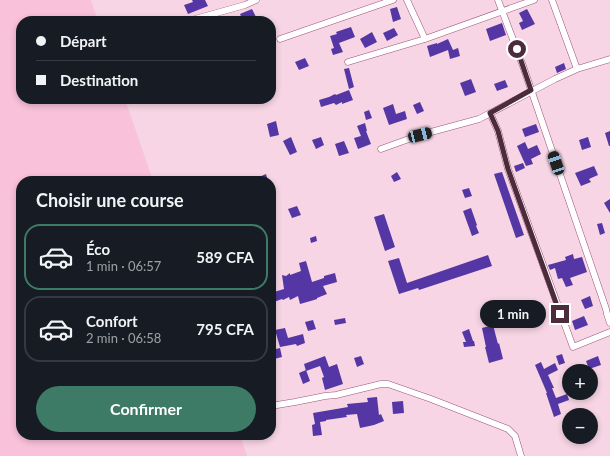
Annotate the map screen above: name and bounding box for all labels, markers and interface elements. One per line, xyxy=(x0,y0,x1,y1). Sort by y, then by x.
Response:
text: Départ xyxy=(60,32,107,50)
route start xyxy=(508,40,526,58)
text: Destination xyxy=(60,71,138,89)
car xyxy=(407,126,433,144)
car xyxy=(546,150,566,176)
text: Choisir une course xyxy=(36,189,184,211)
icon: car xyxy=(38,239,74,275)
text: Éco xyxy=(86,240,110,258)
text: 589 CFA xyxy=(196,248,254,266)
text: 1 min · 06:57 xyxy=(86,258,161,274)
callout: 1 min xyxy=(480,300,546,328)
route end xyxy=(551,305,569,323)
text: 1 min xyxy=(497,306,529,322)
icon: car xyxy=(38,311,74,347)
text: Confort xyxy=(86,312,138,330)
text: 795 CFA xyxy=(196,320,254,338)
text: 2 min · 06:58 xyxy=(86,330,161,346)
map controls xyxy=(562,364,598,444)
button: + xyxy=(562,364,598,400)
button: Confirmer xyxy=(36,386,256,432)
button: − xyxy=(562,408,598,444)

